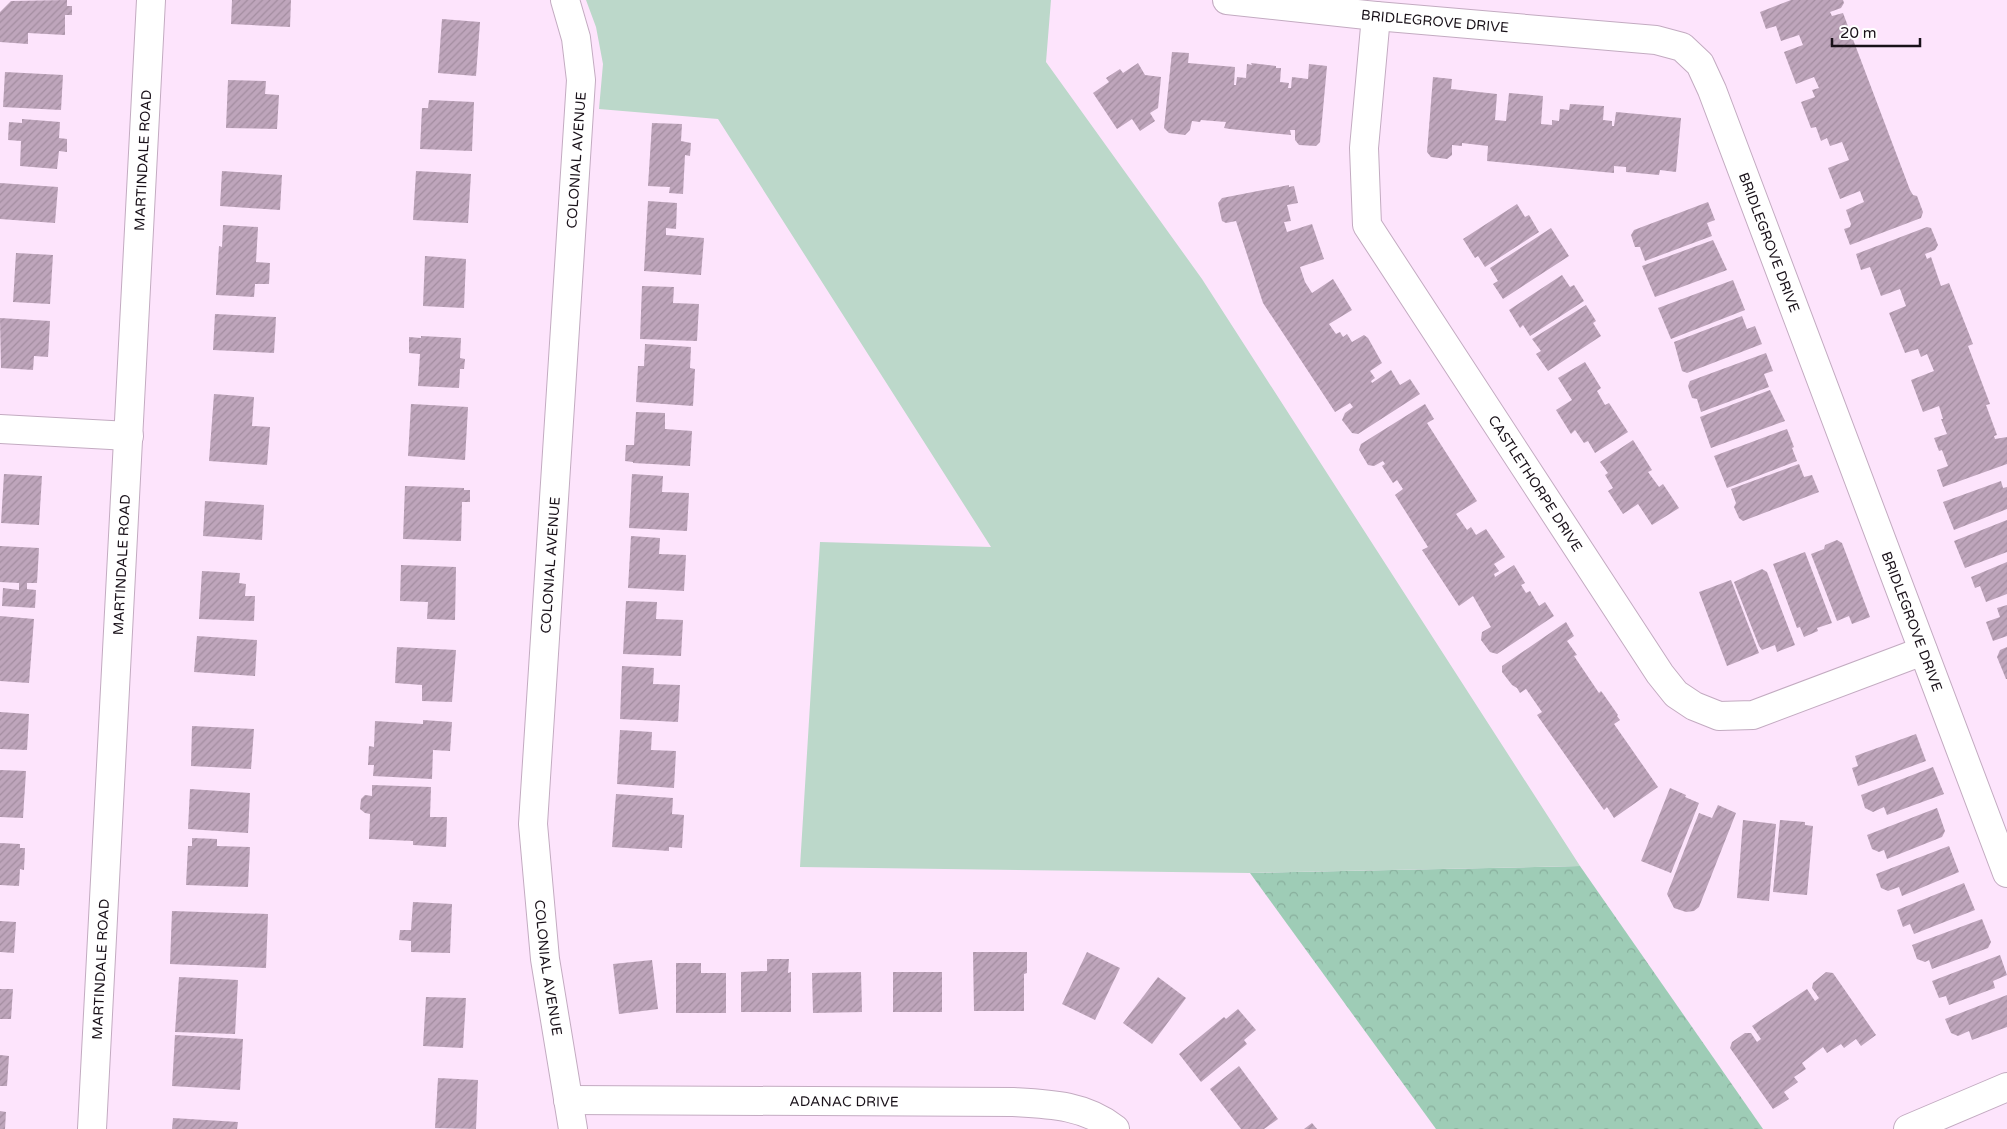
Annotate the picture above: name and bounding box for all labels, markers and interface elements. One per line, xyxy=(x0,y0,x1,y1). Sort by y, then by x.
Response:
street label: BRIDLEGROVE DRIVE xyxy=(1360,6,1510,36)
scale bar xyxy=(1832,15,1920,47)
text: 20 m xyxy=(1840,24,1877,42)
street label: MARTINDALE ROAD xyxy=(131,89,155,231)
street label: COLONIAL AVENUE xyxy=(563,91,590,229)
street label: BRIDLEGROVE DRIVE xyxy=(1735,170,1803,315)
street label: CASTLETHORPE DRIVE xyxy=(1484,412,1586,555)
street label: MARTINDALE ROAD xyxy=(110,494,134,636)
street label: COLONIAL AVENUE xyxy=(537,496,564,634)
street label: BRIDLEGROVE DRIVE xyxy=(1878,549,1946,694)
street label: MARTINDALE ROAD xyxy=(89,898,113,1040)
street label: COLONIAL AVENUE xyxy=(531,899,566,1037)
street label: ADANAC DRIVE xyxy=(789,1093,899,1110)

